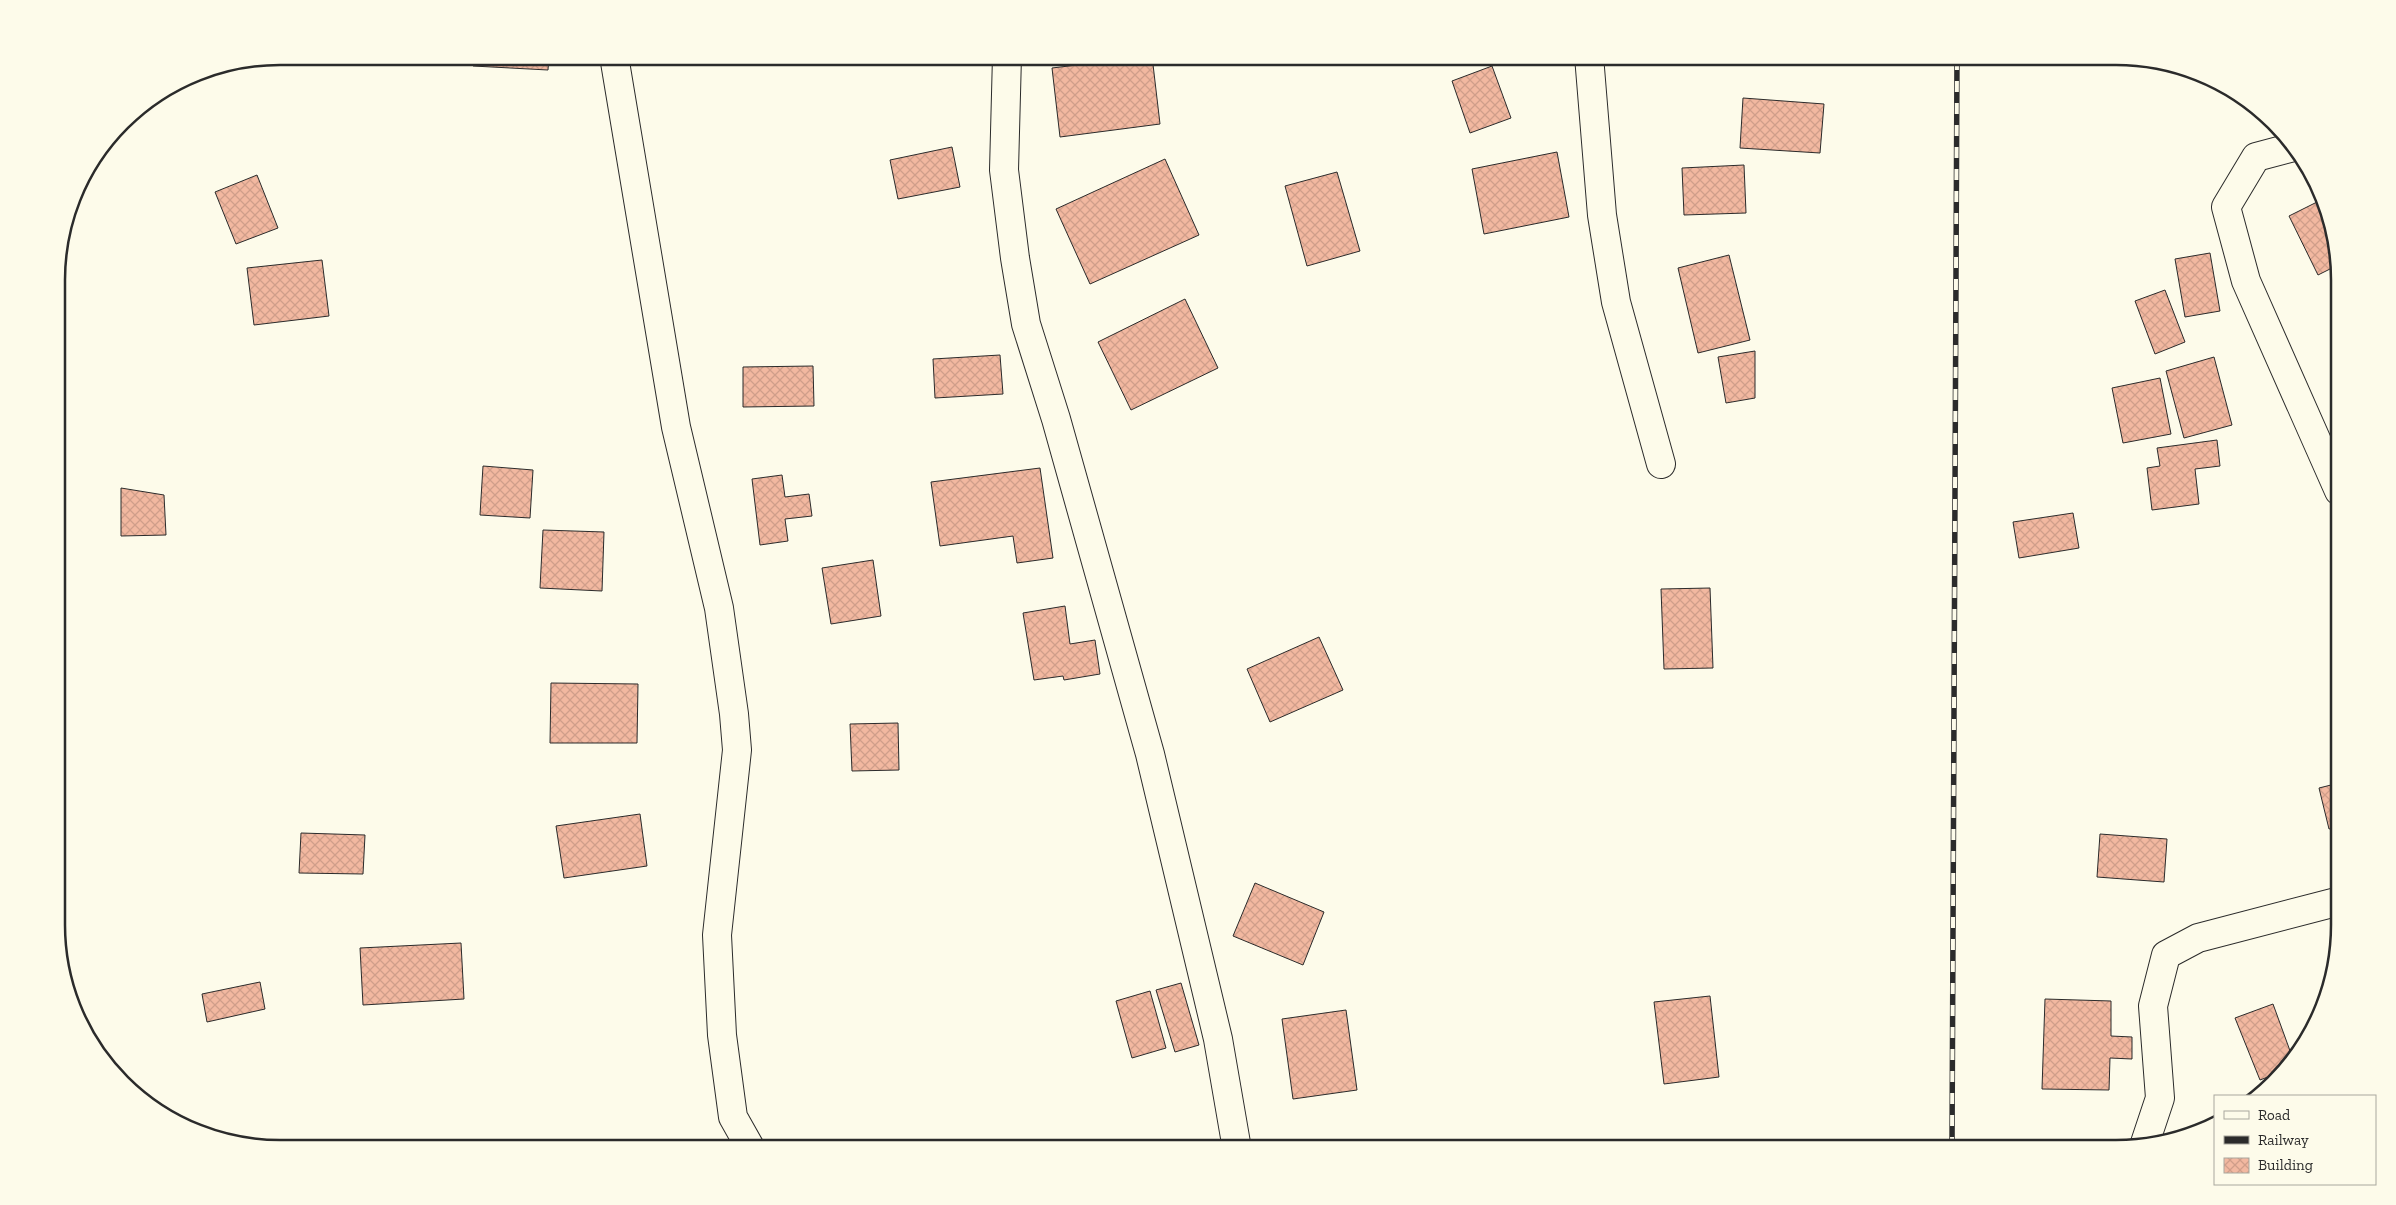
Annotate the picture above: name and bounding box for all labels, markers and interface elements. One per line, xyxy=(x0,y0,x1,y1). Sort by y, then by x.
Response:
legend xyxy=(2214,1095,2376,1185)
text: Road xyxy=(2258,1106,2291,1124)
text: Railway xyxy=(2258,1131,2309,1149)
text: Building xyxy=(2258,1156,2313,1174)

